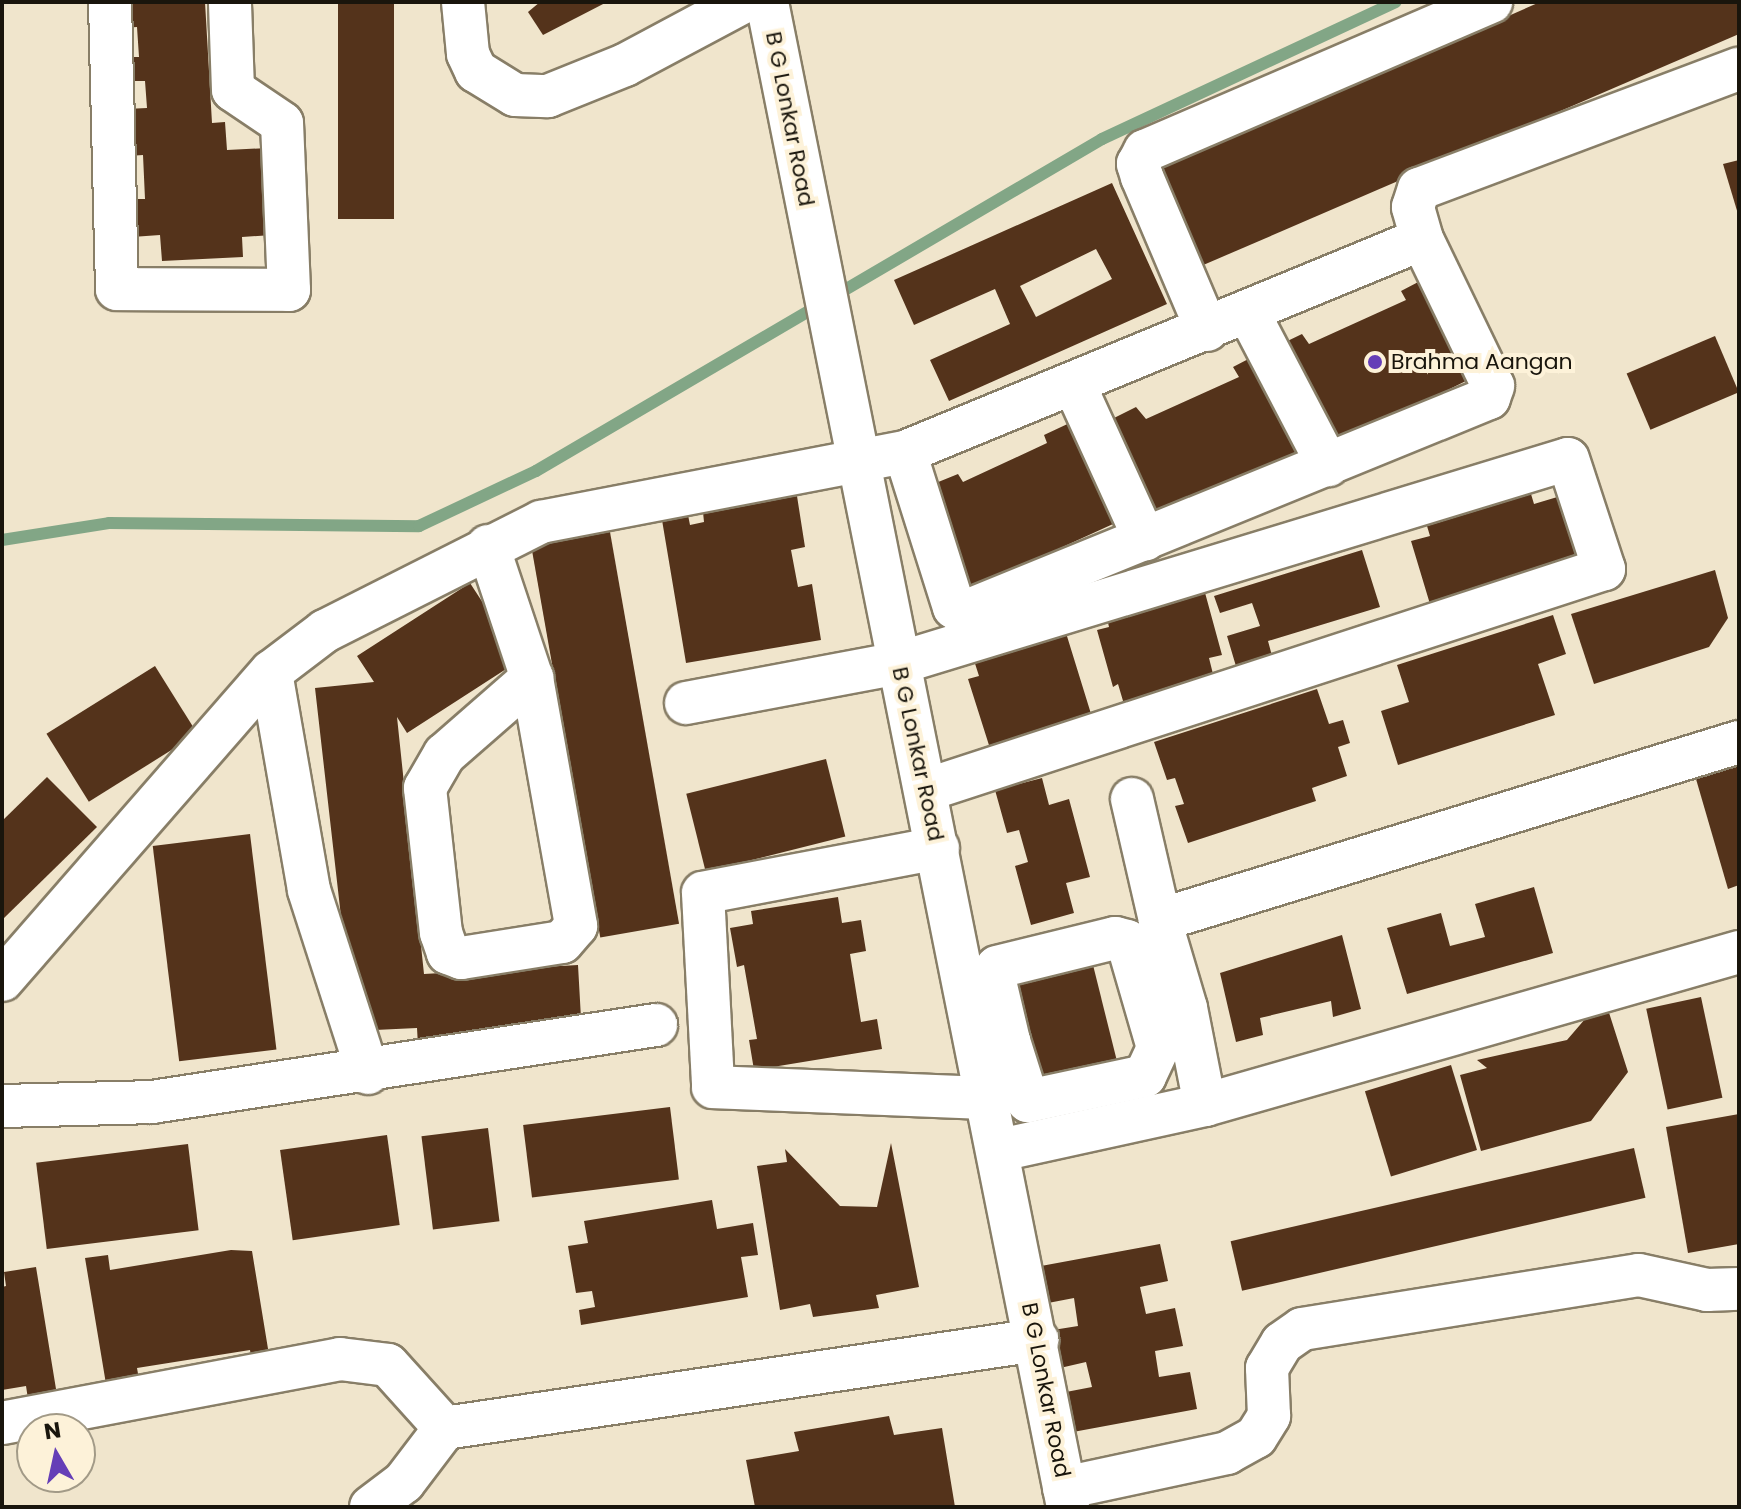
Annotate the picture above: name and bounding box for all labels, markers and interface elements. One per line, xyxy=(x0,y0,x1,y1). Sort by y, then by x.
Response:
street label: B G Lonkar Road xyxy=(760,29,820,209)
place label: Brahma Aangan xyxy=(1391,349,1573,375)
marker: Brahma Aangan xyxy=(1366,353,1384,371)
street label: B G Lonkar Road xyxy=(887,664,949,844)
street label: B G Lonkar Road xyxy=(1016,1300,1076,1480)
north arrow xyxy=(16,1413,96,1493)
text: N xyxy=(42,1414,63,1447)

